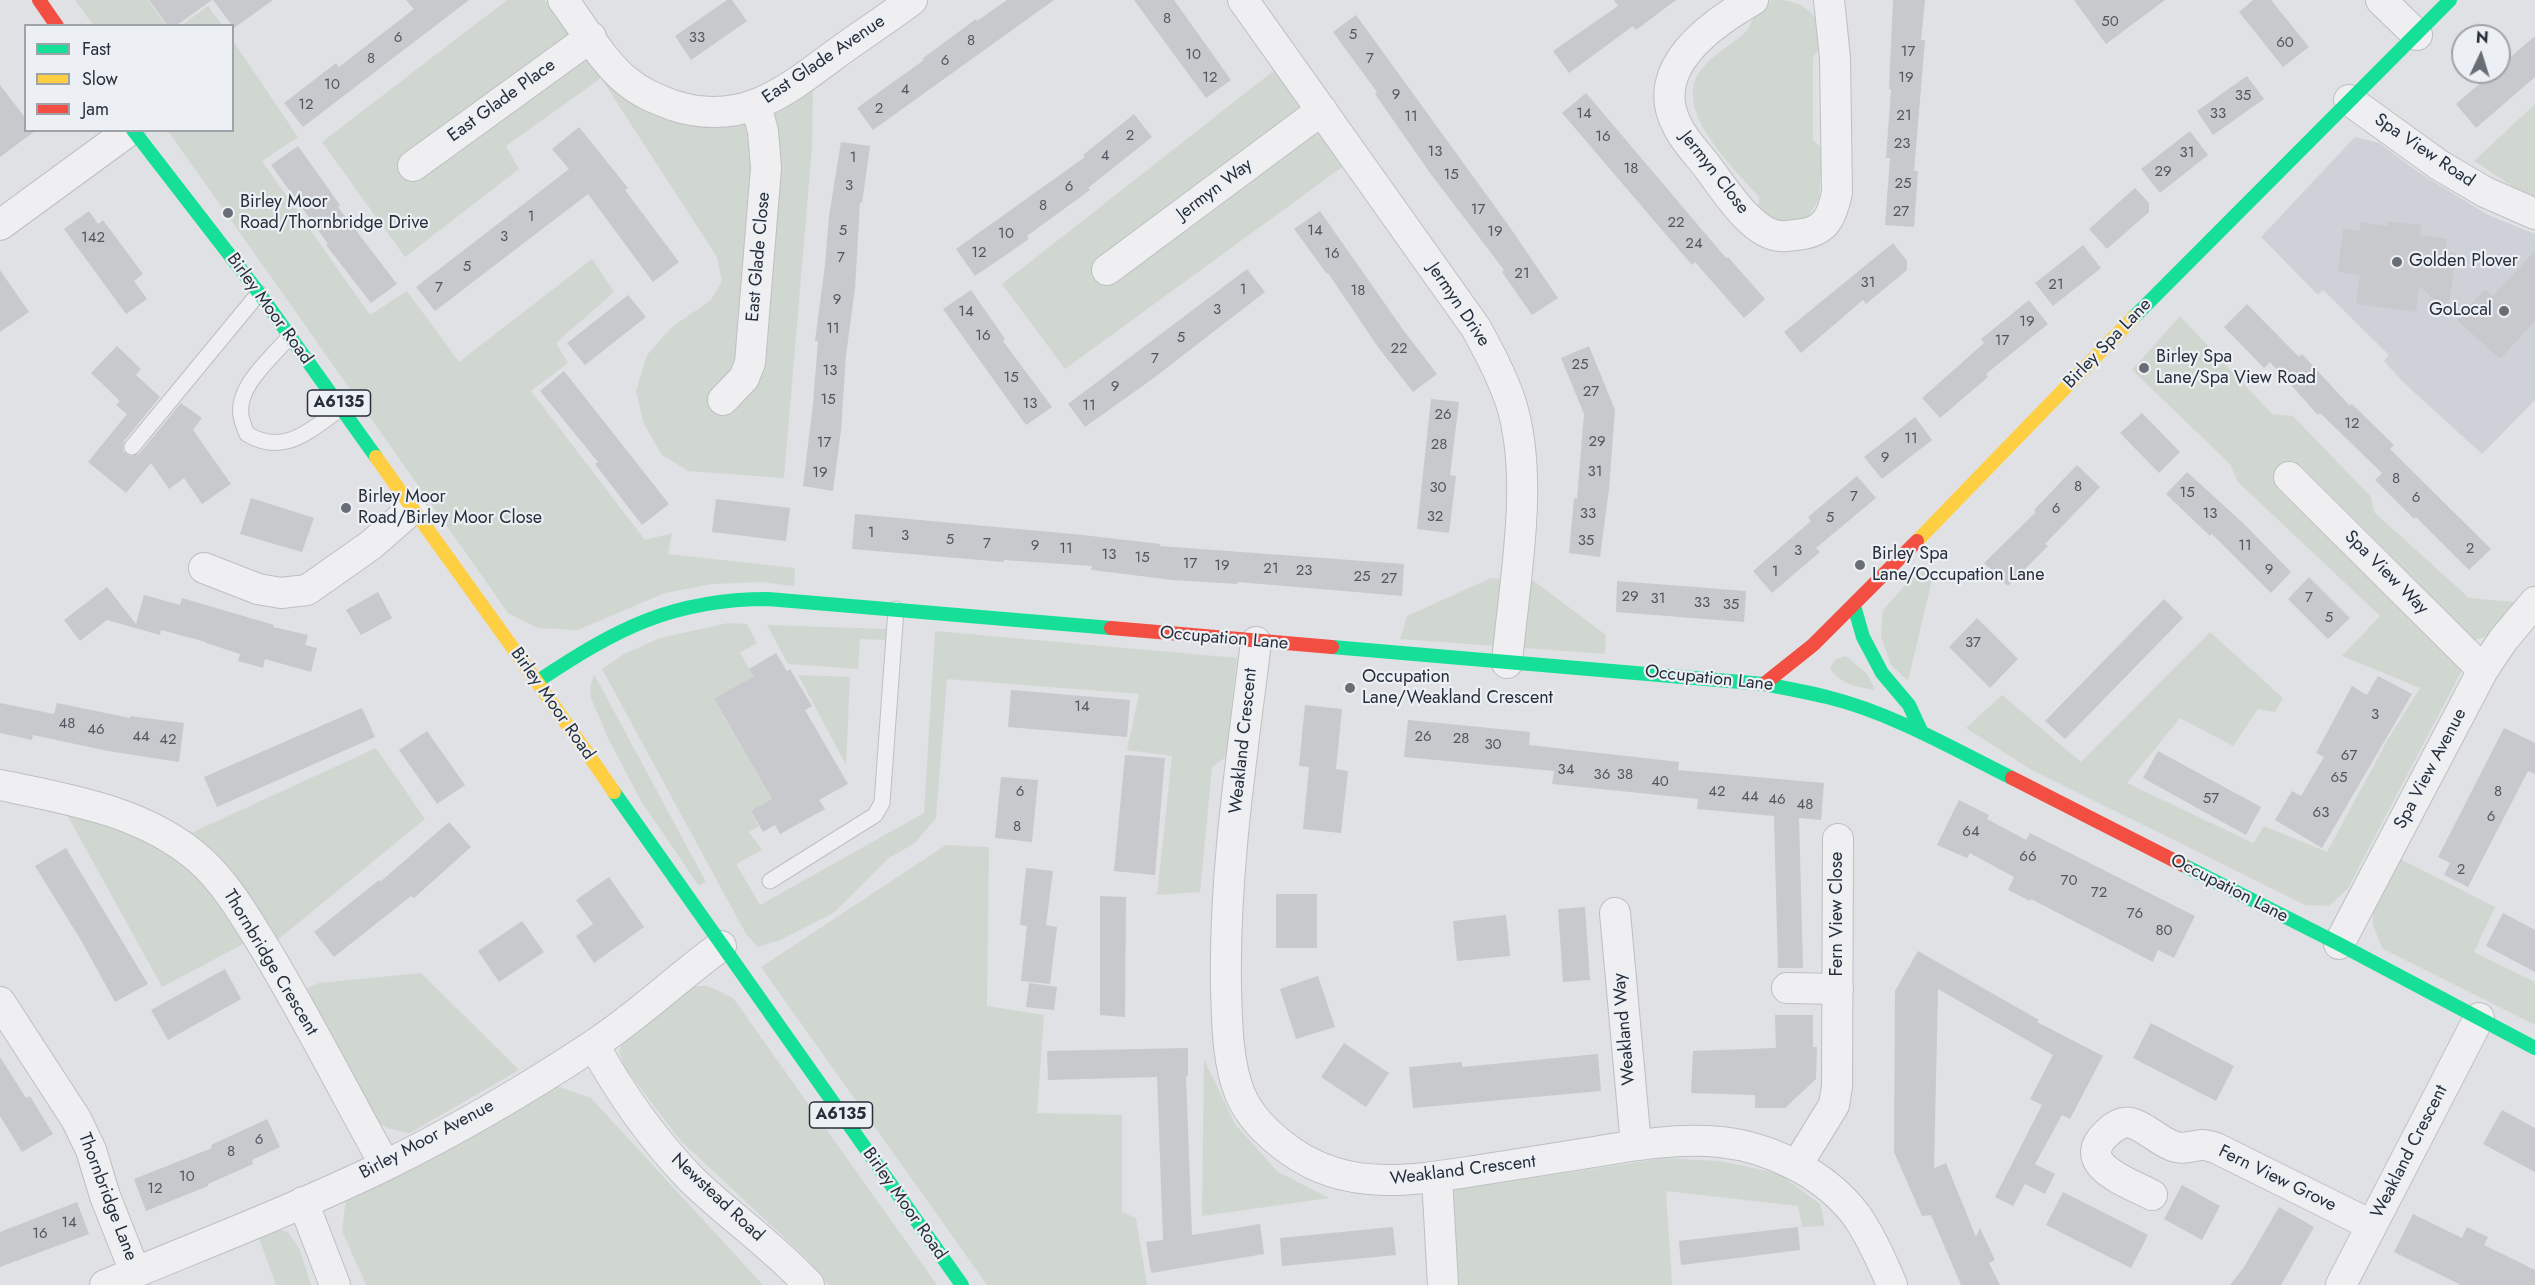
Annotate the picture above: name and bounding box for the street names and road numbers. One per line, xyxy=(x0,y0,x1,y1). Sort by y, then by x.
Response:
street label: East Glade Avenue xyxy=(759,11,889,109)
street label: East Glade Place xyxy=(444,55,560,147)
street label: Spa View Road xyxy=(2370,110,2478,192)
street label: Jermyn Close xyxy=(1675,127,1753,219)
street label: Jermyn Way xyxy=(1173,155,1257,225)
street label: East Glade Close xyxy=(743,191,775,323)
street label: Birley Moor Road xyxy=(221,249,317,369)
street label: Jermyn Drive xyxy=(1422,259,1494,351)
street label: Birley Spa Lane xyxy=(2060,294,2156,394)
road number: A6135 xyxy=(308,390,370,416)
street label: Spa View Way xyxy=(2340,527,2432,619)
street label: Occupation Lane xyxy=(1159,623,1289,655)
street label: Birley Moor Road xyxy=(505,644,599,764)
street label: Occupation Lane xyxy=(1644,662,1774,696)
street label: Weakland Crescent xyxy=(1226,667,1262,815)
street label: Spa View Avenue xyxy=(2390,705,2472,833)
street label: Occupation Lane xyxy=(2167,850,2291,928)
street label: Fern View Close xyxy=(1827,852,1849,976)
street label: Thornbridge Crescent xyxy=(218,886,322,1040)
street label: Weakland Way xyxy=(1609,972,1641,1086)
street label: Weakland Crescent xyxy=(2367,1082,2453,1222)
street label: Birley Moor Avenue xyxy=(356,1095,498,1185)
road number: A6135 xyxy=(810,1102,872,1128)
street label: Thornbridge Lane xyxy=(73,1130,141,1264)
street label: Fern View Grove xyxy=(2215,1141,2339,1217)
street label: Birley Moor Road xyxy=(857,1144,951,1264)
street label: Newstead Road xyxy=(666,1149,768,1247)
street label: Weakland Crescent xyxy=(1389,1151,1537,1191)

